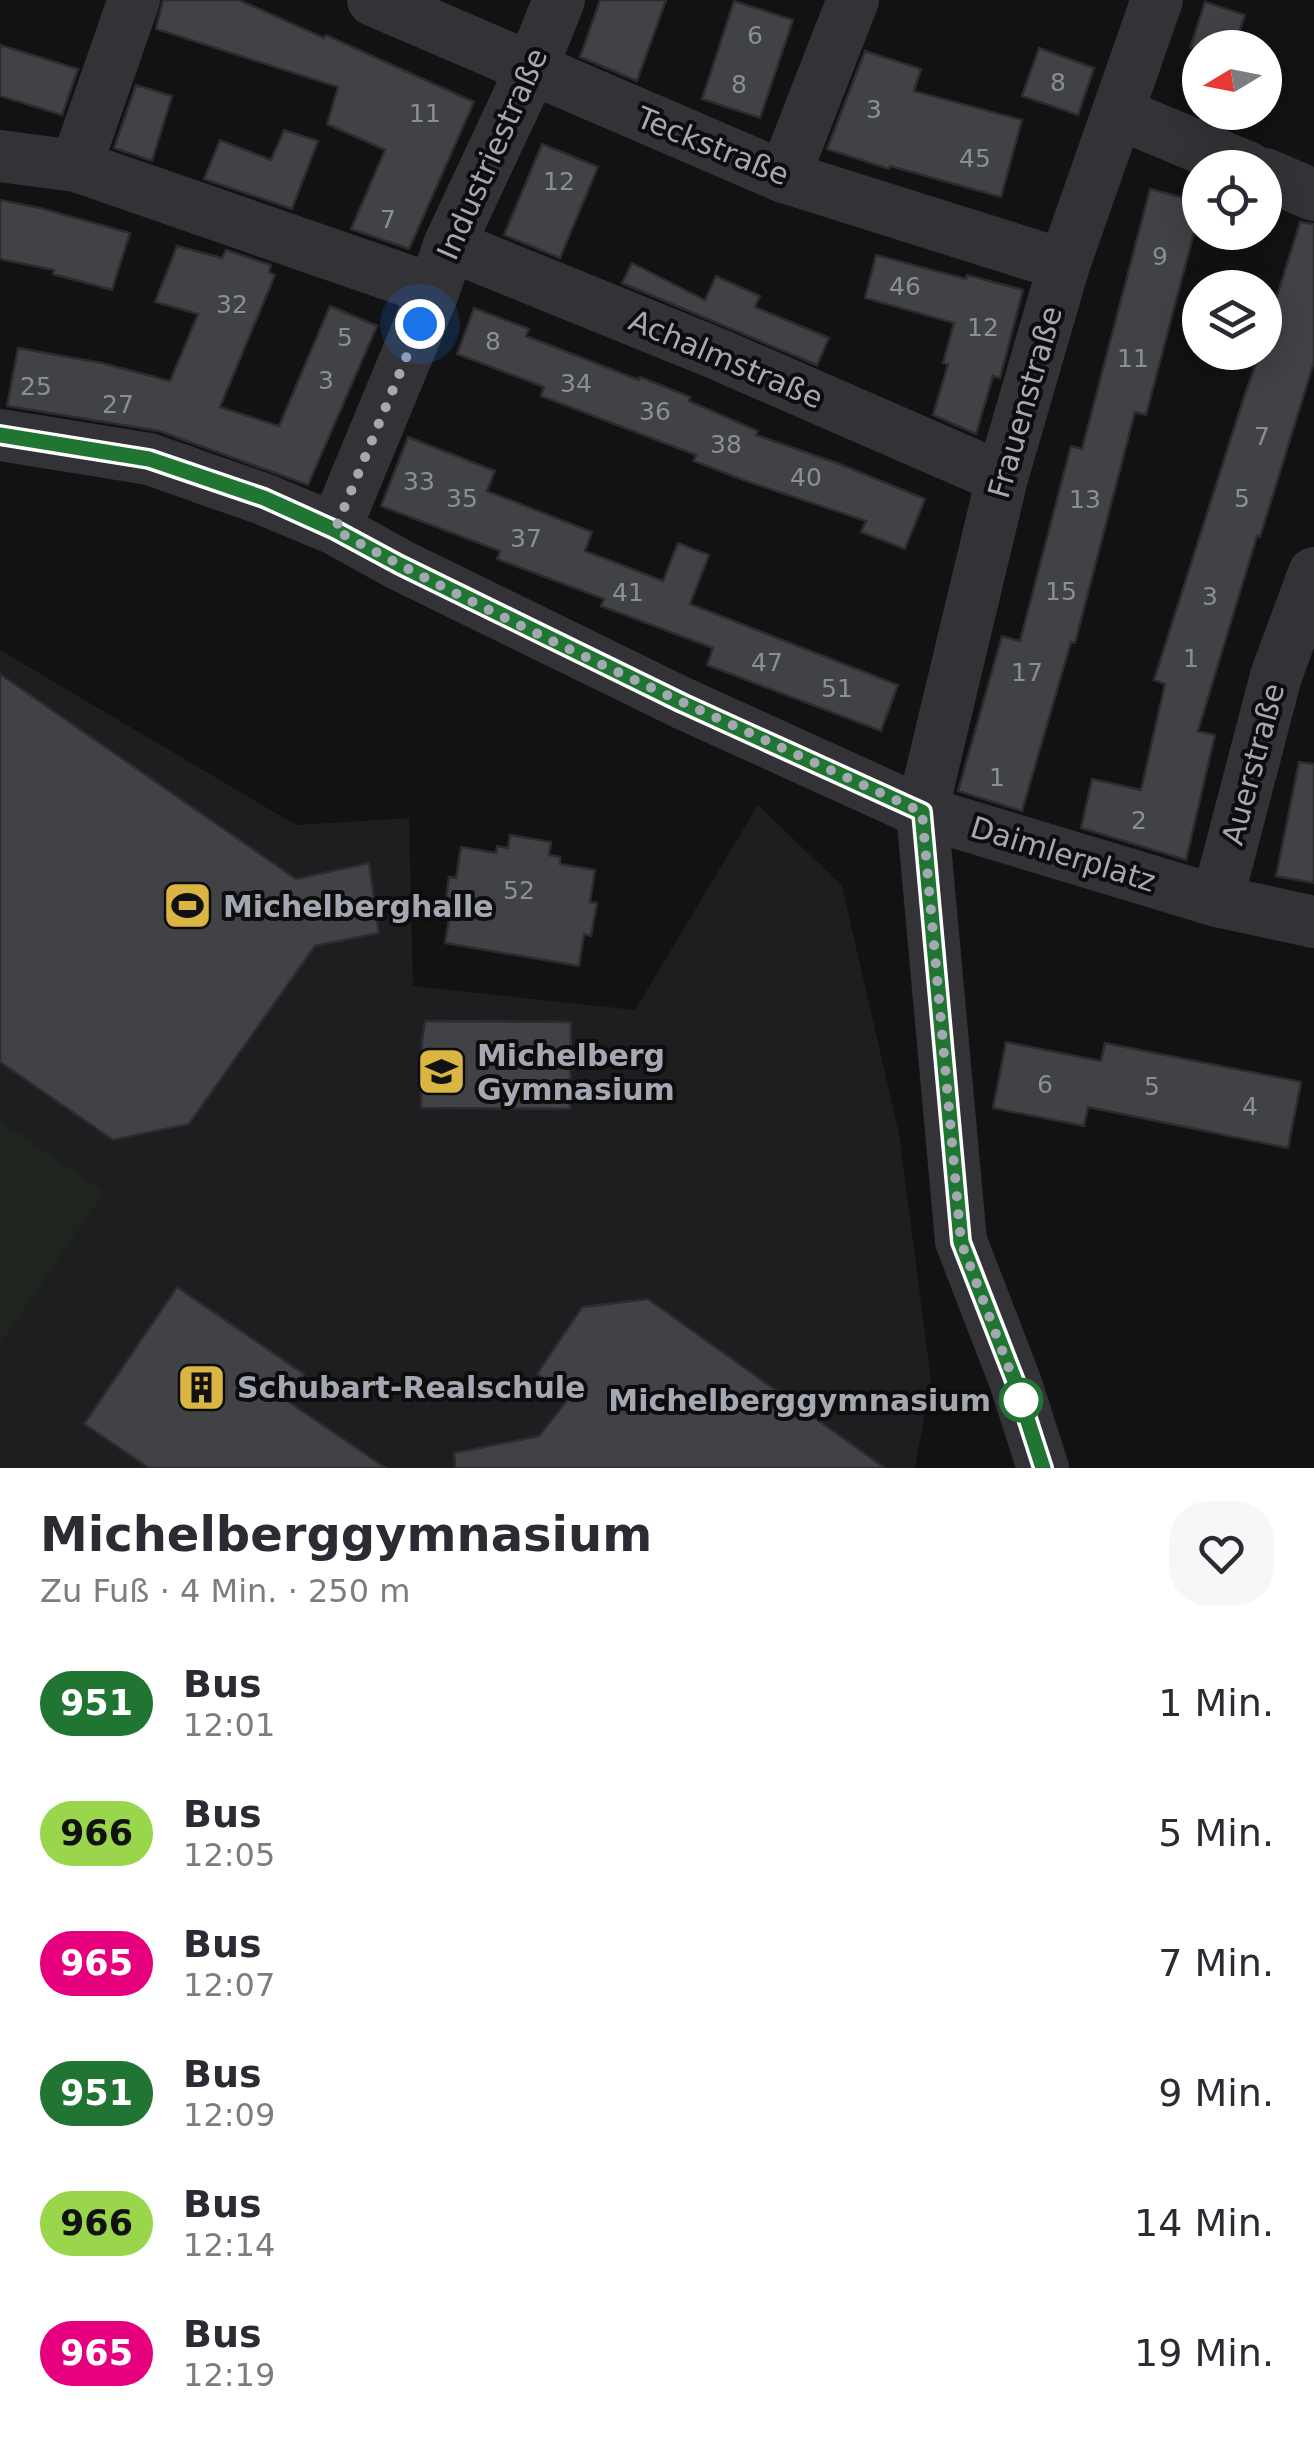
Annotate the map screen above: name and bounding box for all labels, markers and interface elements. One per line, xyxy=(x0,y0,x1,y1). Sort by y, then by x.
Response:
house number: 6 xyxy=(747,21,763,50)
north arrow xyxy=(1182,30,1282,130)
map controls xyxy=(1182,30,1282,370)
street label: Industriestraße xyxy=(430,43,554,265)
house number: 8 xyxy=(1050,68,1066,97)
house number: 8 xyxy=(731,70,747,99)
house number: 3 xyxy=(866,95,882,124)
house number: 11 xyxy=(409,99,441,128)
street label: Teckstraße xyxy=(631,99,794,192)
house number: 45 xyxy=(959,144,991,173)
button: locate xyxy=(1182,150,1282,250)
house number: 12 xyxy=(543,167,575,196)
house number: 7 xyxy=(380,205,396,234)
house number: 9 xyxy=(1152,242,1168,271)
button: layers xyxy=(1182,270,1282,370)
house number: 46 xyxy=(889,272,921,301)
house number: 32 xyxy=(216,290,248,319)
your location xyxy=(395,299,445,349)
street label: Achalmstraße xyxy=(624,302,828,416)
street label: Frauenstraße xyxy=(981,302,1069,502)
house number: 12 xyxy=(967,313,999,342)
house number: 5 xyxy=(337,323,353,352)
house number: 8 xyxy=(485,327,501,356)
house number: 11 xyxy=(1117,344,1149,373)
house number: 3 xyxy=(318,366,334,395)
house number: 34 xyxy=(560,369,592,398)
house number: 25 xyxy=(20,372,52,401)
house number: 27 xyxy=(102,390,134,419)
house number: 36 xyxy=(639,397,671,426)
house number: 7 xyxy=(1254,422,1270,451)
house number: 38 xyxy=(710,430,742,459)
house number: 40 xyxy=(790,463,822,492)
house number: 33 xyxy=(403,467,435,496)
house number: 35 xyxy=(446,484,478,513)
house number: 5 xyxy=(1234,484,1250,513)
house number: 13 xyxy=(1069,485,1101,514)
house number: 37 xyxy=(510,524,542,553)
house number: 15 xyxy=(1045,577,1077,606)
house number: 41 xyxy=(612,578,644,607)
house number: 3 xyxy=(1202,582,1218,611)
house number: 1 xyxy=(1183,644,1199,673)
house number: 47 xyxy=(751,648,783,677)
house number: 17 xyxy=(1011,658,1043,687)
house number: 51 xyxy=(821,674,853,703)
street label: Auerstraße xyxy=(1215,679,1291,849)
house number: 1 xyxy=(989,763,1005,792)
house number: 2 xyxy=(1131,806,1147,835)
street label: Daimlerplatz xyxy=(966,809,1160,899)
house number: 52 xyxy=(503,876,535,905)
sports icon: Michelberghalle xyxy=(162,880,214,932)
place label: Michelberghalle xyxy=(223,889,494,924)
place label: Michelberg Gymnasium xyxy=(477,1038,675,1107)
school or university icon: Michelberg Gymnasium xyxy=(416,1046,468,1098)
house number: 6 xyxy=(1037,1070,1053,1099)
house number: 5 xyxy=(1144,1072,1160,1101)
house number: 4 xyxy=(1242,1092,1258,1121)
building icon: Schubart-Realschule xyxy=(176,1361,228,1413)
place label: Schubart-Realschule xyxy=(237,1370,585,1405)
marker: Michelberggymnasium xyxy=(1000,1379,1042,1421)
place label: Michelberggymnasium xyxy=(608,1383,991,1418)
button: heart xyxy=(1169,1501,1274,1606)
text: Michelberggymnasium xyxy=(40,1506,652,1562)
text: Zu Fuß · 4 Min. · 250 m xyxy=(40,1572,410,1610)
text: Bus xyxy=(183,1662,262,1706)
text: 1 Min. xyxy=(1158,1681,1274,1725)
text: 951 xyxy=(60,1683,133,1723)
text: 12:01 xyxy=(183,1706,275,1744)
text: Bus xyxy=(183,1792,262,1836)
text: 5 Min. xyxy=(1158,1811,1274,1855)
text: 966 xyxy=(60,1813,133,1853)
text: 12:05 xyxy=(183,1836,275,1874)
text: Bus xyxy=(183,1922,262,1966)
text: 7 Min. xyxy=(1158,1941,1274,1985)
text: 965 xyxy=(60,1943,133,1983)
text: 12:07 xyxy=(183,1966,275,2004)
text: Bus xyxy=(183,2052,262,2096)
text: 9 Min. xyxy=(1158,2071,1274,2115)
text: 951 xyxy=(60,2073,133,2113)
text: 12:09 xyxy=(183,2096,275,2134)
text: Bus xyxy=(183,2182,262,2226)
text: 14 Min. xyxy=(1134,2201,1274,2245)
text: 966 xyxy=(60,2203,133,2243)
text: 12:14 xyxy=(183,2226,275,2264)
text: Bus xyxy=(183,2312,262,2356)
text: 19 Min. xyxy=(1134,2331,1274,2375)
text: 965 xyxy=(60,2333,133,2373)
text: 12:19 xyxy=(183,2356,275,2394)

